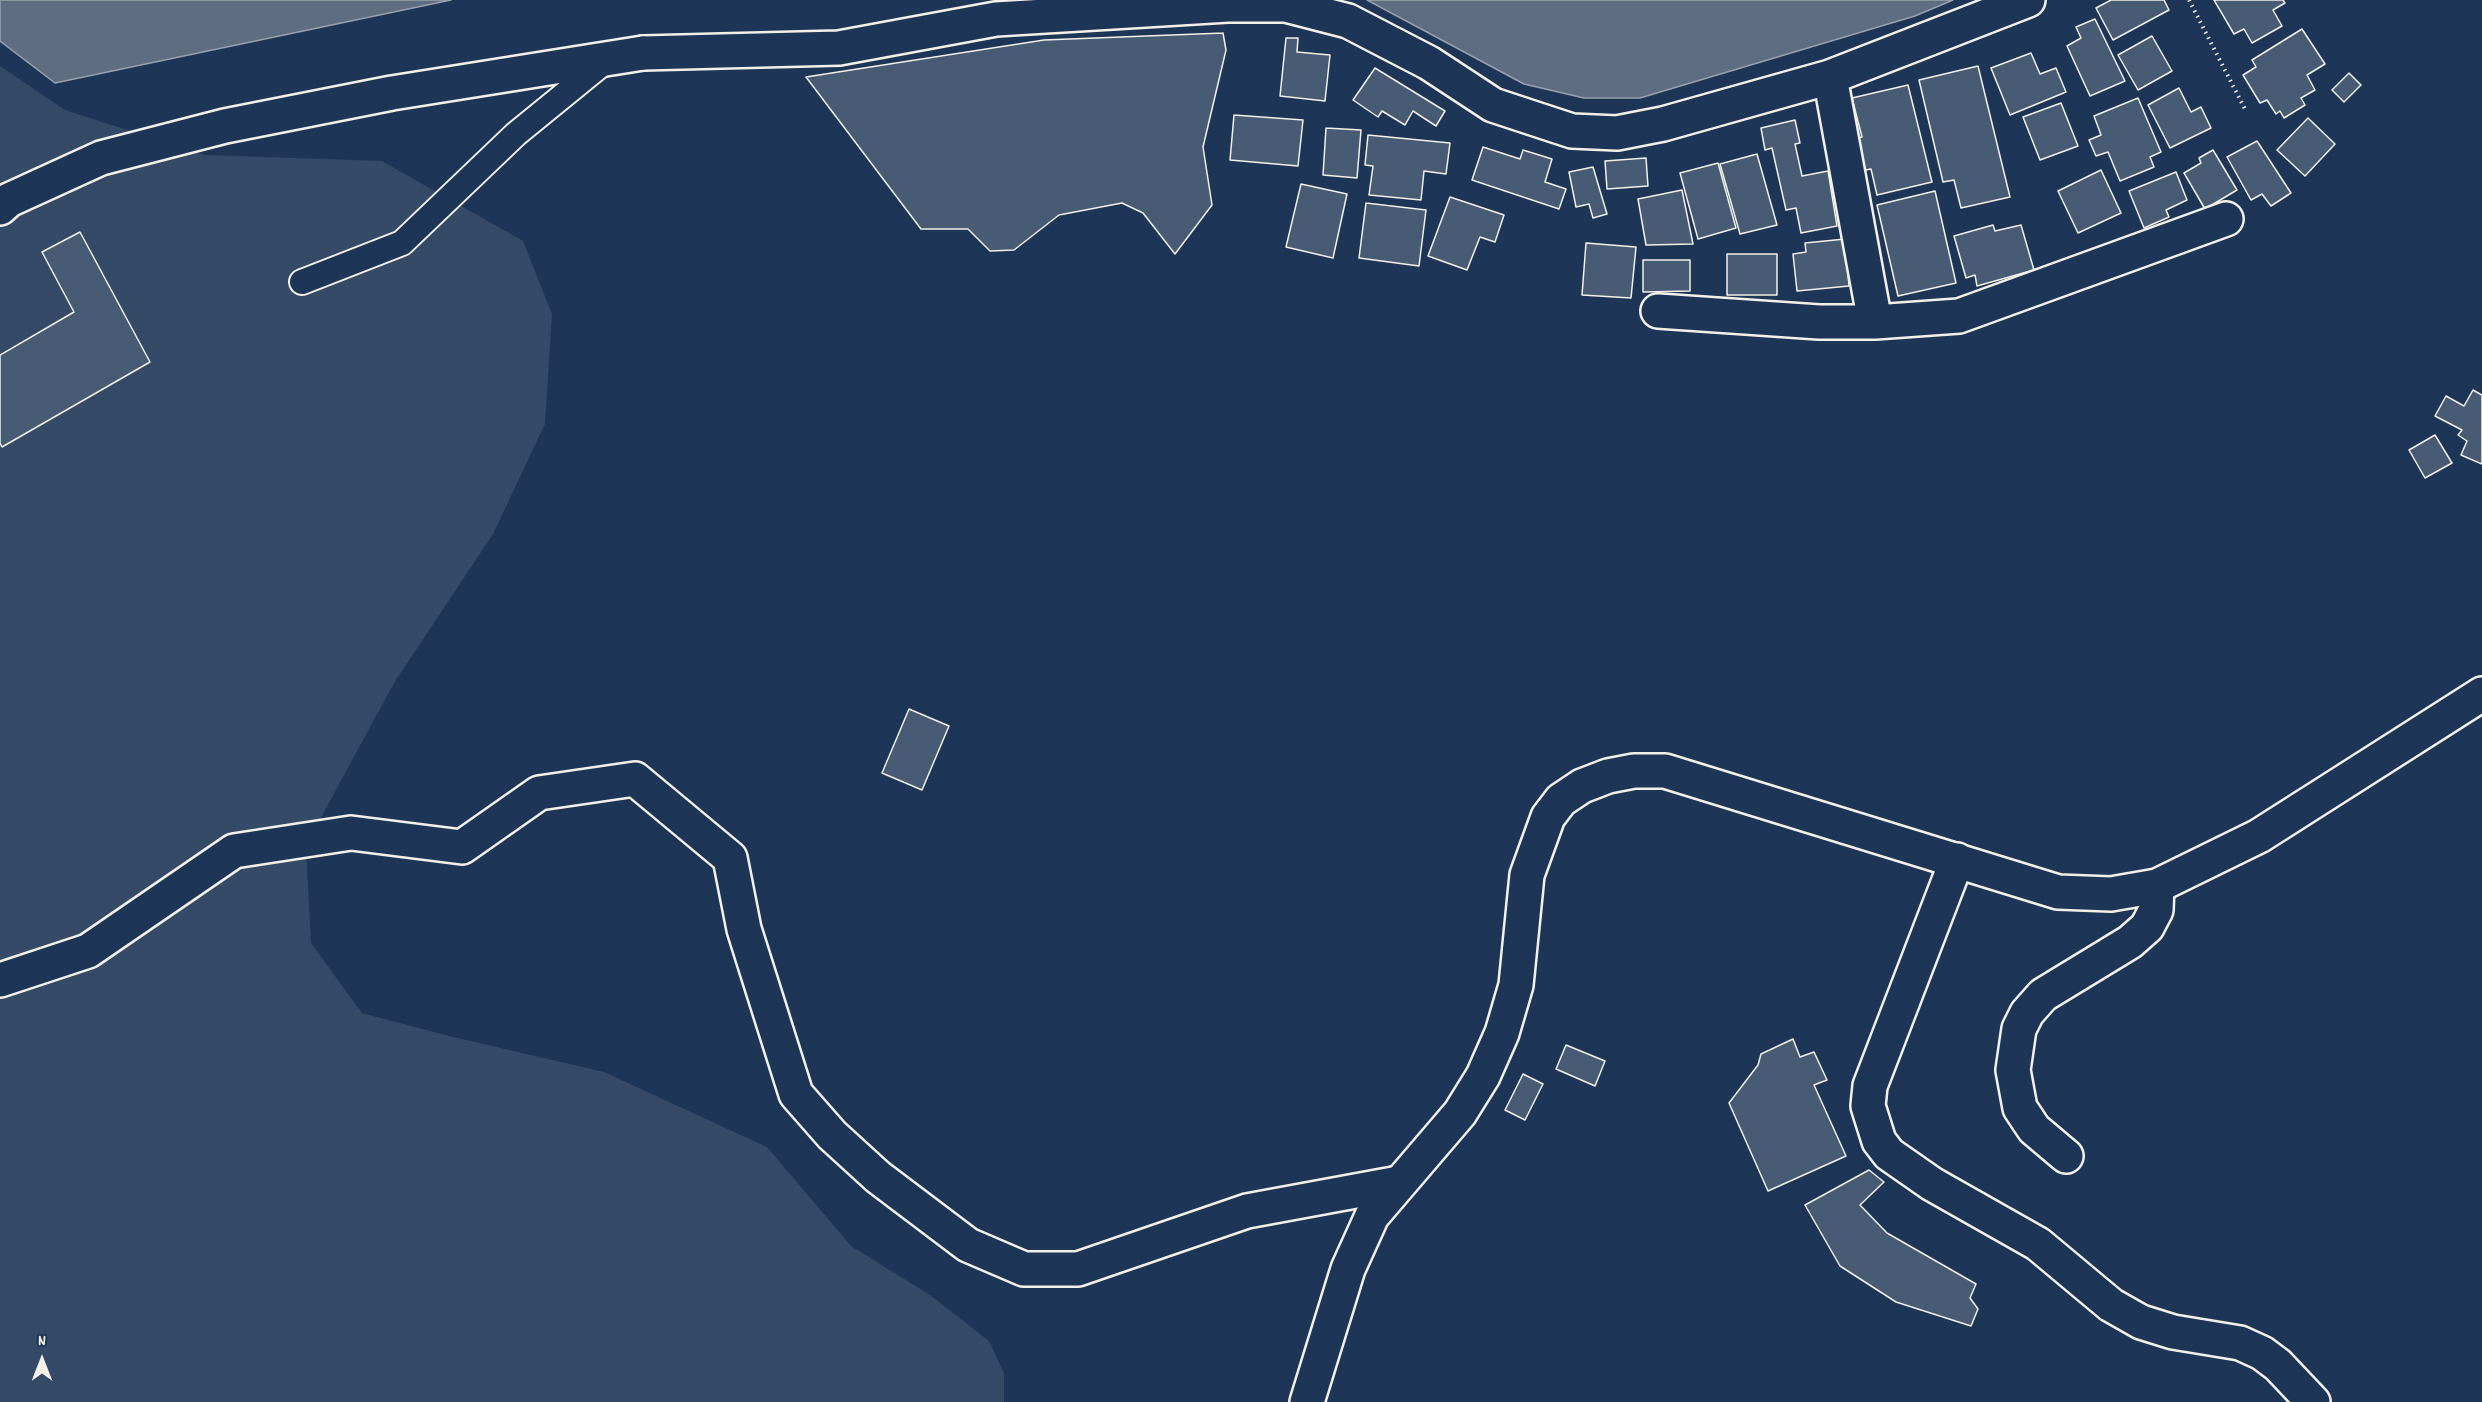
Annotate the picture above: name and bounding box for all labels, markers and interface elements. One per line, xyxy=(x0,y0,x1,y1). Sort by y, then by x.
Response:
north arrow xyxy=(12,1330,72,1390)
text: N xyxy=(38,1330,46,1353)

